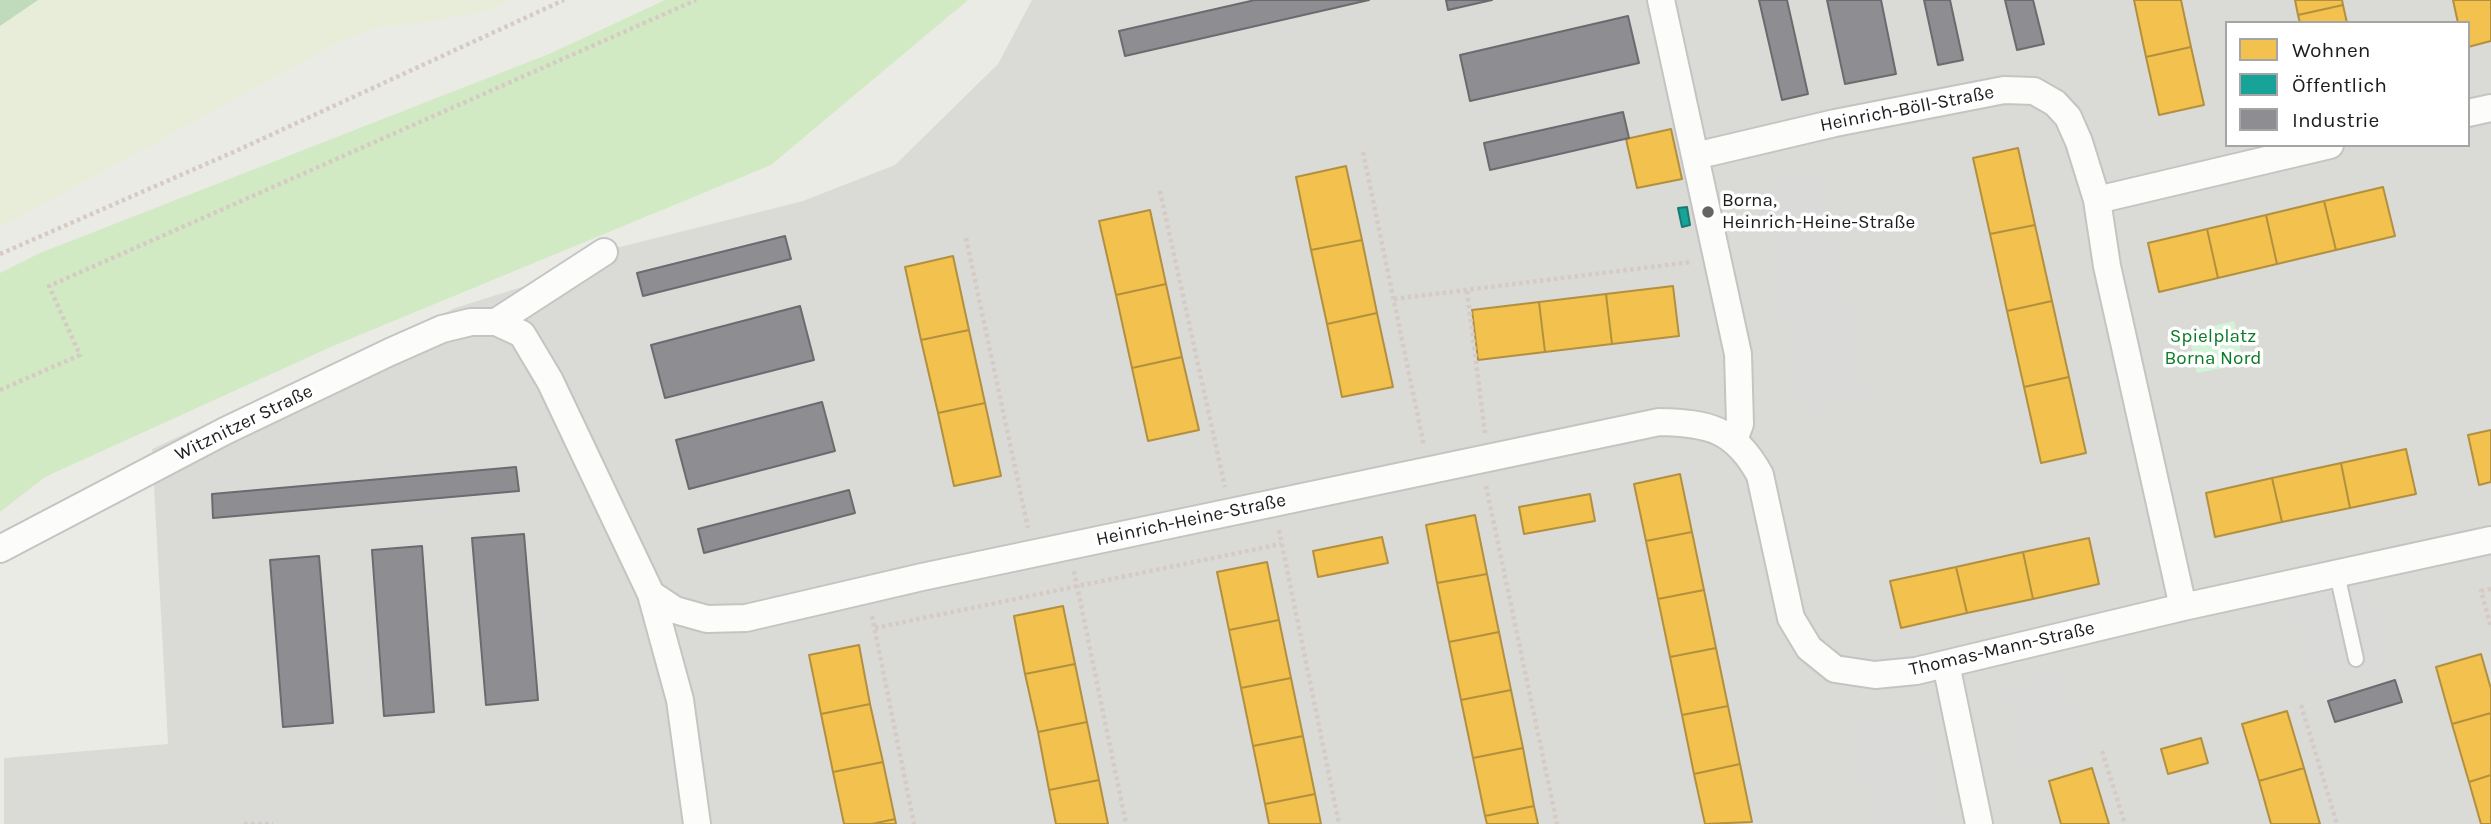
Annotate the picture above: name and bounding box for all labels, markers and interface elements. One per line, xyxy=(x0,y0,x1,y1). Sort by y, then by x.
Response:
legend xyxy=(2225,21,2470,147)
text: Wohnen xyxy=(2292,38,2370,62)
text: Öffentlich xyxy=(2292,73,2387,97)
street label: Heinrich-Böll-Straße xyxy=(1818,81,1996,137)
text: Industrie xyxy=(2292,108,2379,132)
place label: Borna, Heinrich-Heine-Straße xyxy=(1722,190,1915,234)
marker: Borna, Heinrich-Heine-Straße xyxy=(1700,204,1716,220)
park label: Spielplatz Borna Nord xyxy=(2164,326,2262,370)
street label: Witznitzer Straße xyxy=(171,380,317,466)
street label: Heinrich-Heine-Straße xyxy=(1094,489,1288,551)
street label: Thomas-Mann-Straße xyxy=(1907,617,2097,681)

